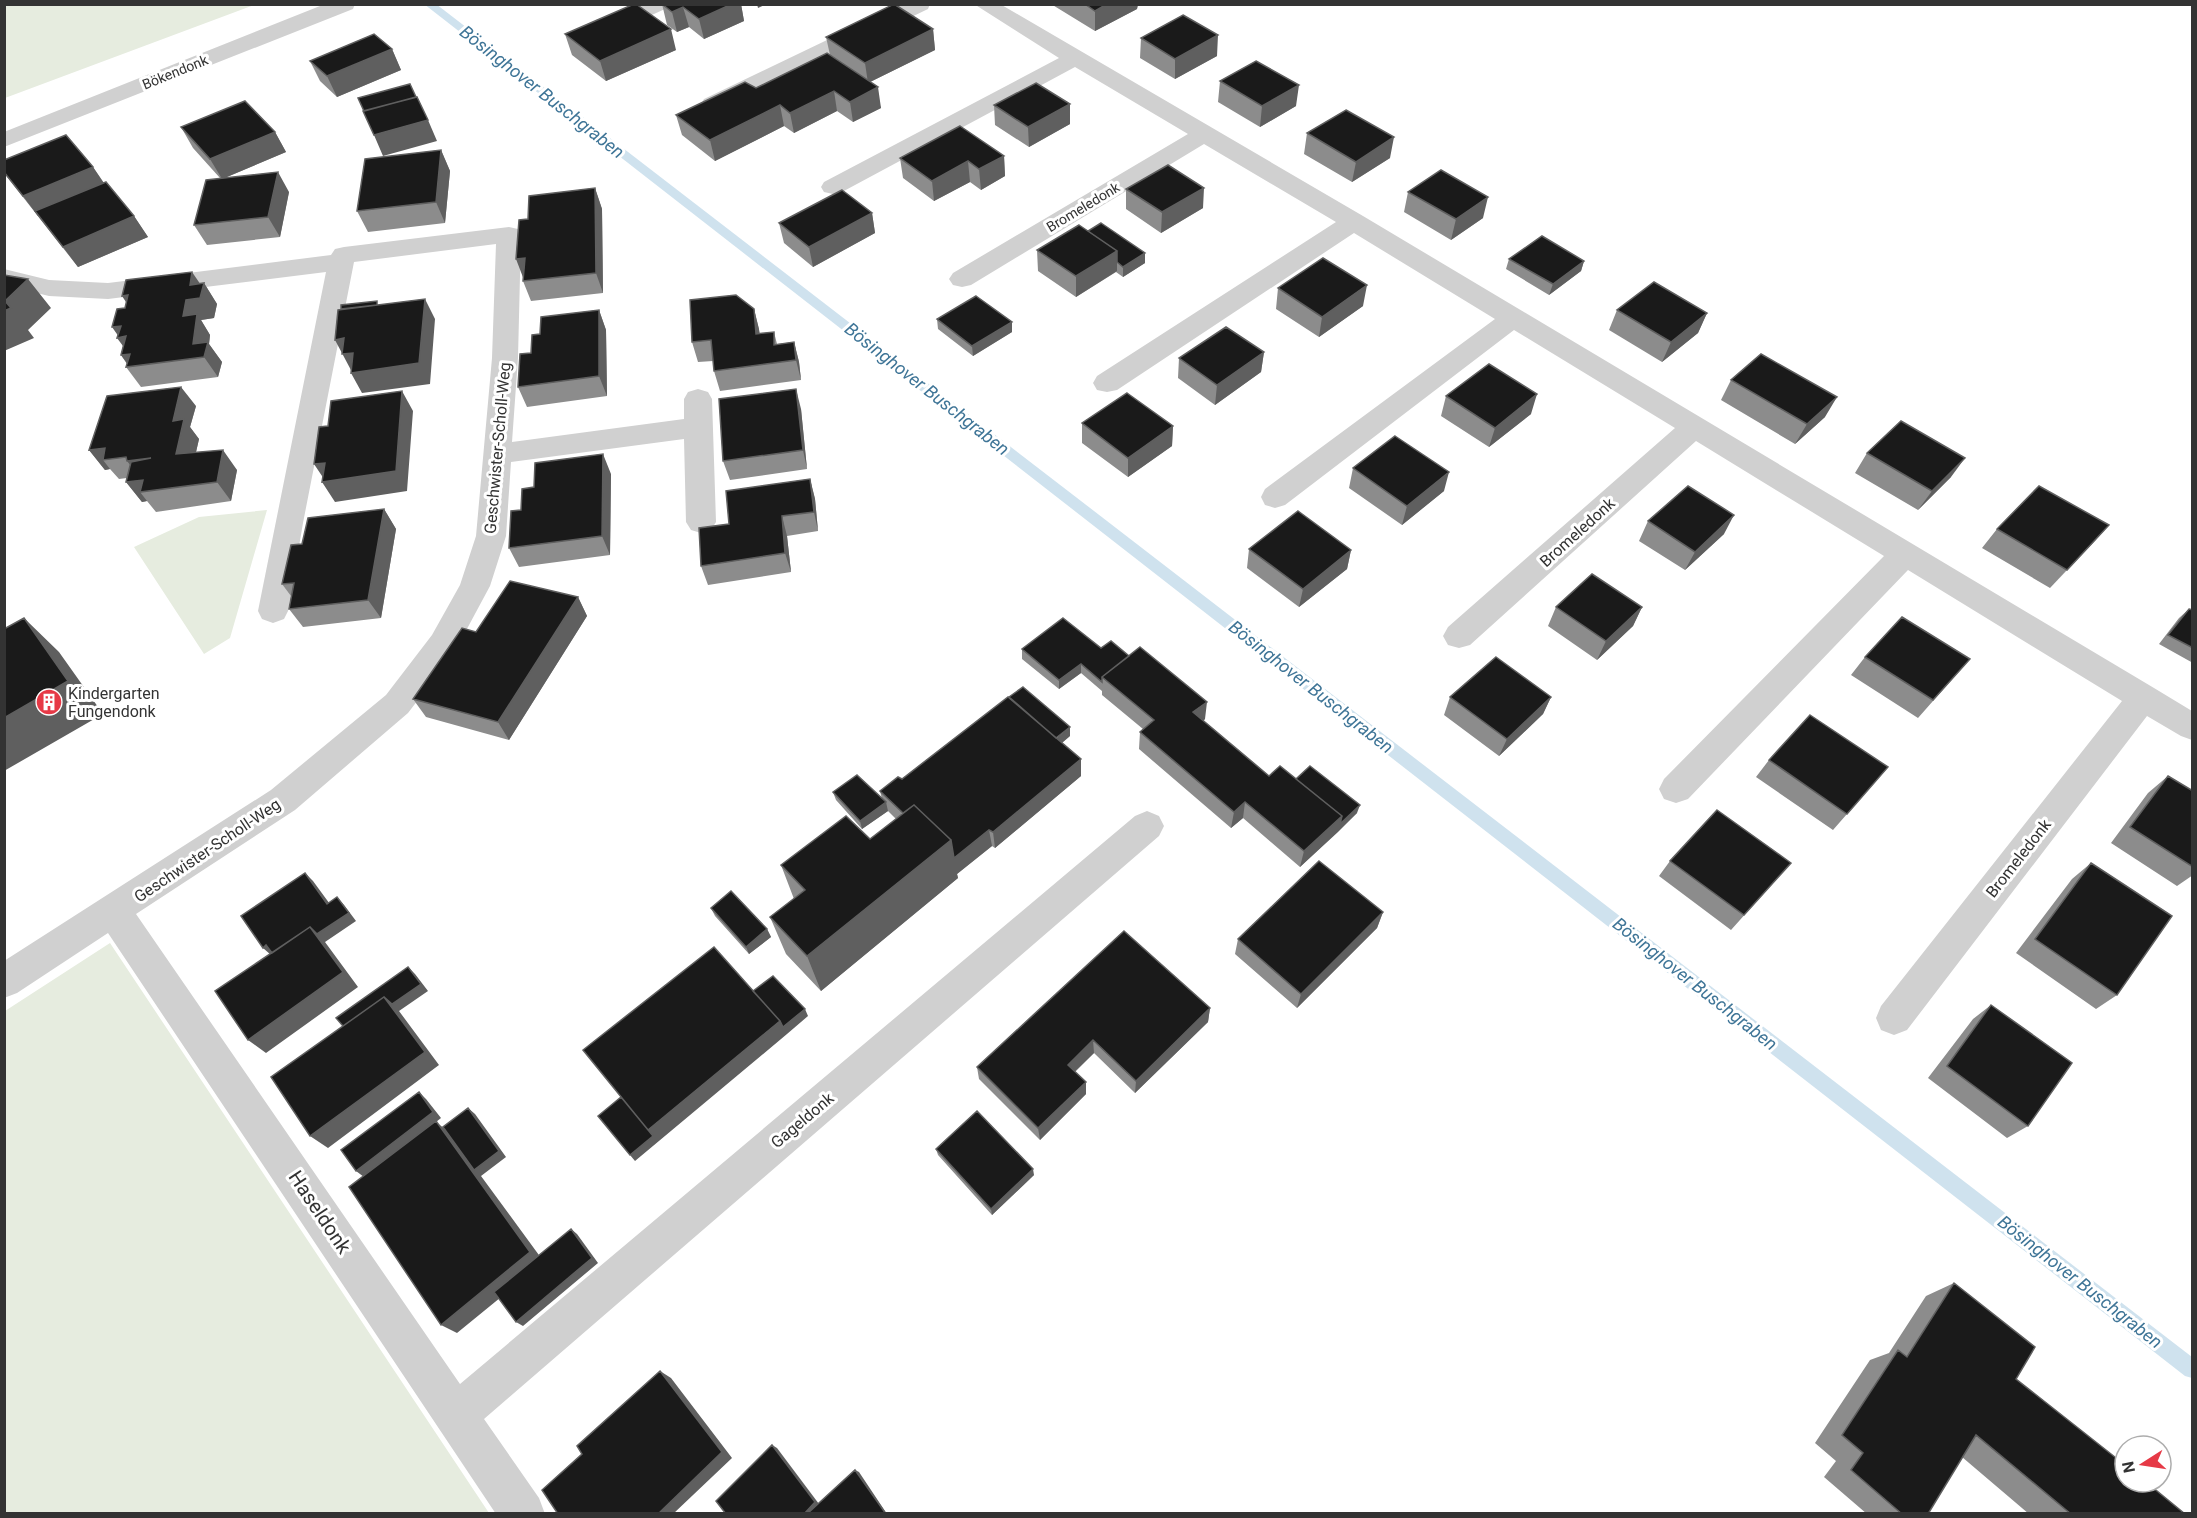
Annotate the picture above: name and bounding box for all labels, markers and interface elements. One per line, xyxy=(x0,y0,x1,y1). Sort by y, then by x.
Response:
water label: Bösinghover Buschgraben xyxy=(456,21,629,162)
street label: Bökendonk xyxy=(140,51,211,92)
street label: Bromeledonk xyxy=(1043,178,1123,235)
water label: Bösinghover Buschgraben xyxy=(841,318,1014,459)
street label: Geschwister-Scholl-Weg xyxy=(481,362,514,535)
street label: Bromeledonk xyxy=(1536,493,1619,571)
water label: Bösinghover Buschgraben xyxy=(1225,616,1398,757)
place label: Kindergarten Fungendonk xyxy=(68,684,160,721)
building icon: Kindergarten Fungendonk xyxy=(34,687,64,717)
street label: Geschwister-Scholl-Weg xyxy=(131,794,284,906)
street label: Bromeledonk xyxy=(1982,815,2055,901)
water label: Bösinghover Buschgraben xyxy=(1609,913,1782,1054)
street label: Gageldonk xyxy=(767,1088,838,1152)
street label: Haseldonk xyxy=(284,1166,357,1259)
water label: Bösinghover Buschgraben xyxy=(1994,1211,2167,1352)
north arrow xyxy=(2113,1434,2173,1494)
text: N xyxy=(2118,1460,2139,1475)

